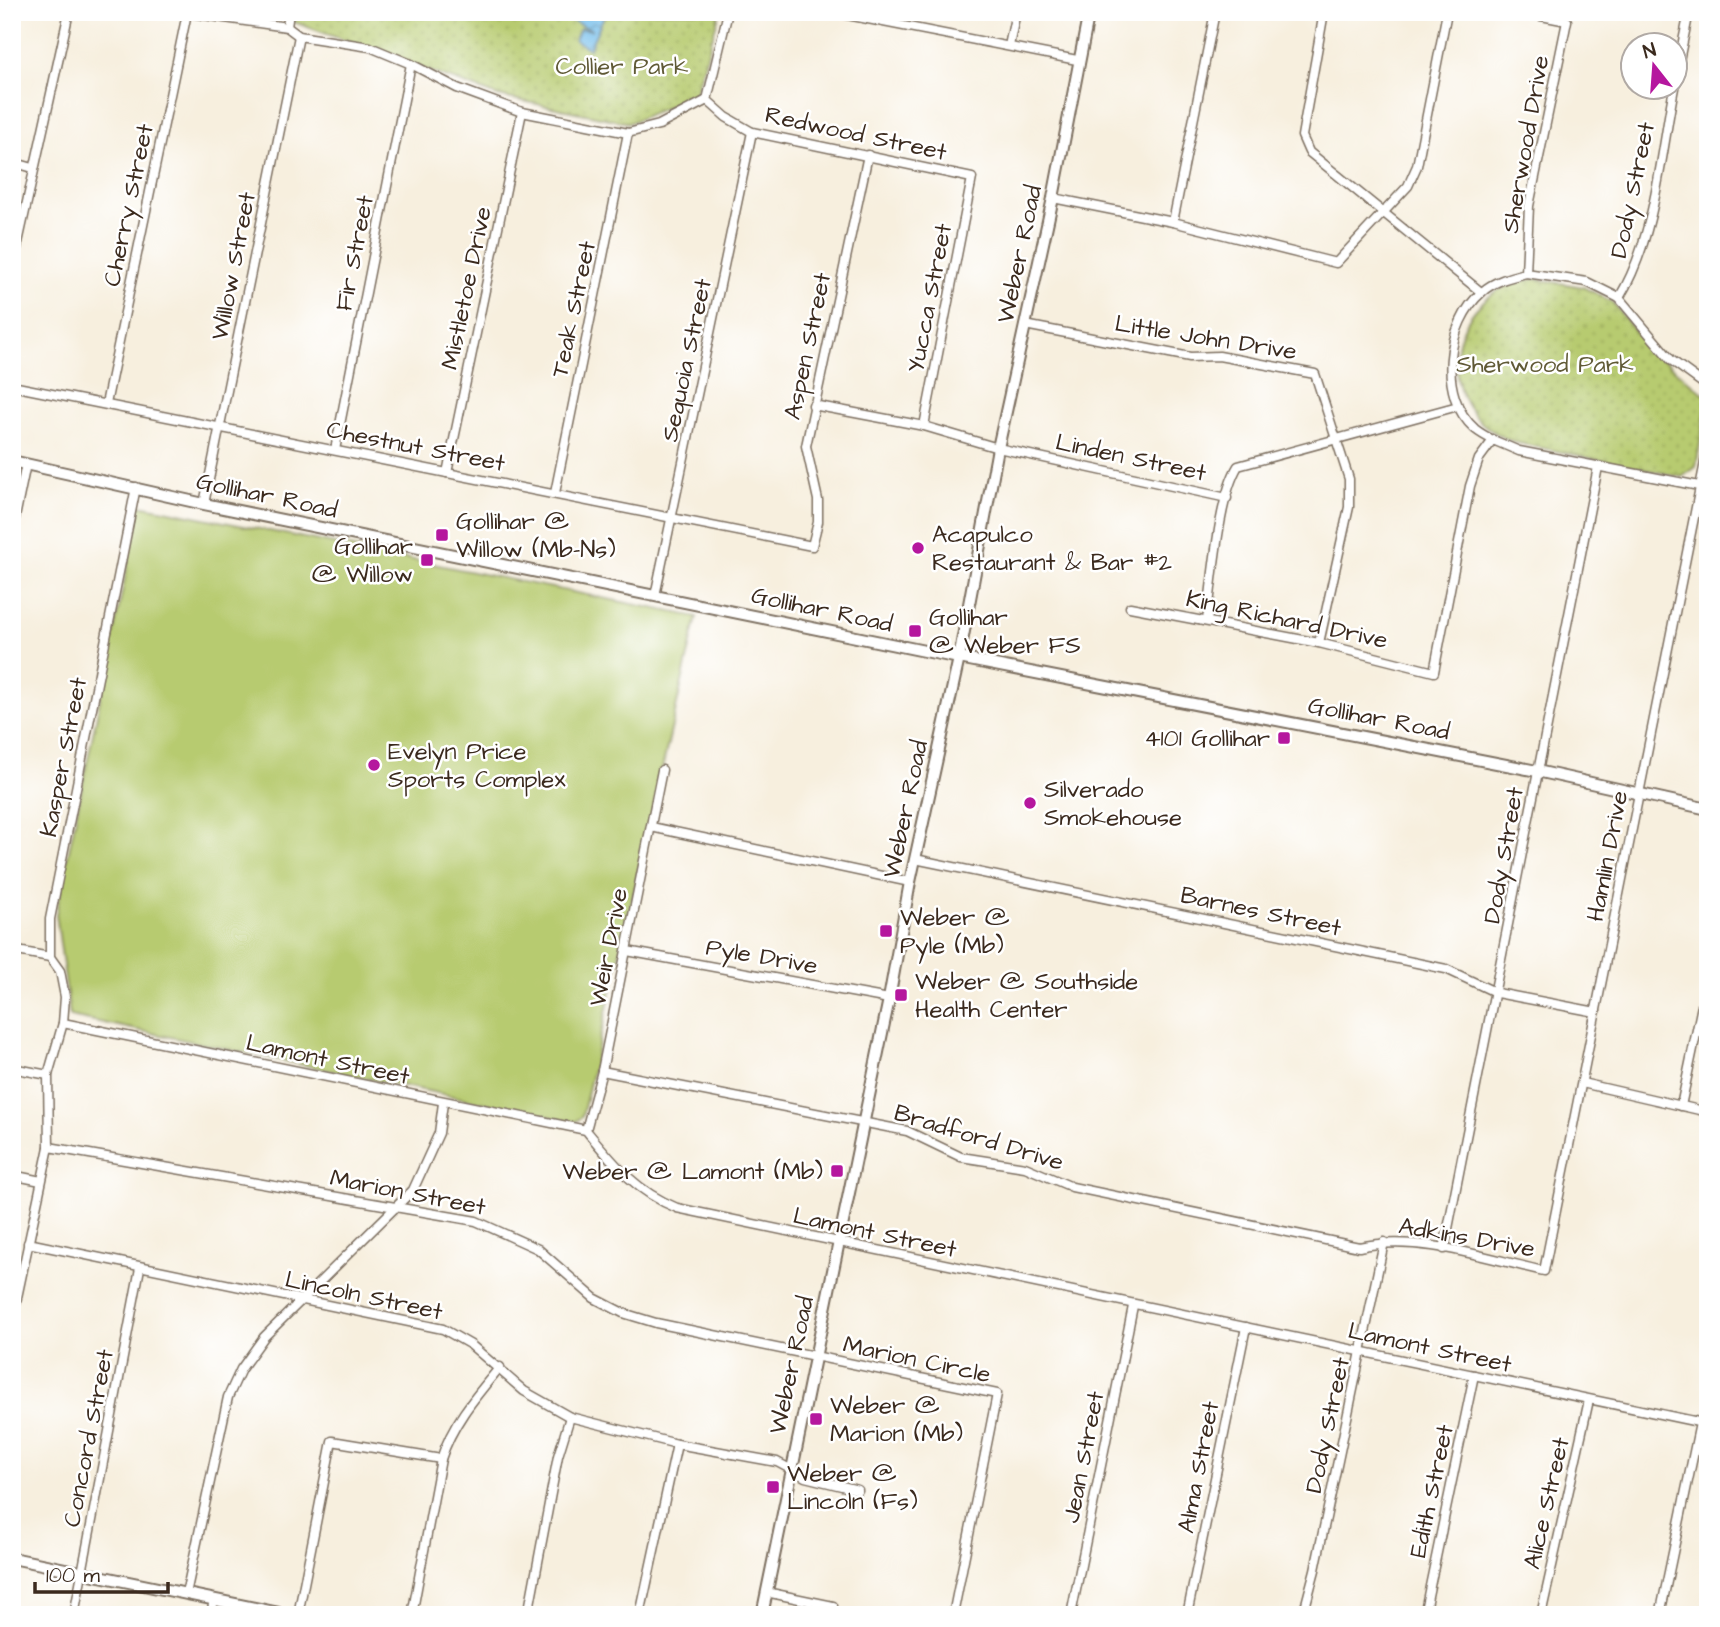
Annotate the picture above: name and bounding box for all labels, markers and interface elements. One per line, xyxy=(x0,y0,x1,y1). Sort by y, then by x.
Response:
north arrow xyxy=(1618,32,1688,102)
text: N xyxy=(1640,37,1659,66)
park label: Collier Park xyxy=(555,50,689,84)
street label: Sherwood Drive xyxy=(1494,53,1558,236)
street label: Redwood Street xyxy=(762,98,950,170)
street label: Dody Street xyxy=(1602,119,1665,262)
street label: Cherry Street xyxy=(95,121,164,290)
street label: Weber Road xyxy=(989,182,1051,326)
street label: Willow Street xyxy=(203,189,265,343)
street label: Fir Street xyxy=(327,192,383,314)
street label: Mistletoe Drive xyxy=(433,204,501,373)
street label: Yucca Street xyxy=(899,220,961,376)
street label: Teak Street xyxy=(543,238,605,381)
street label: Aspen Street xyxy=(776,269,840,423)
street label: Sequoia Street xyxy=(653,275,721,445)
street label: Little John Drive xyxy=(1113,307,1299,369)
park label: Sherwood Park xyxy=(1456,348,1634,382)
street label: Chestnut Street xyxy=(324,413,508,481)
street label: Linden Street xyxy=(1052,425,1210,491)
street label: Gollihar Road xyxy=(193,464,340,528)
place label: Gollihar @ Willow (Mb-Ns) xyxy=(456,505,616,567)
place label: Acapulco Restaurant & Bar #2 xyxy=(932,518,1172,580)
marker: Gollihar @ Willow (Mb-Ns) xyxy=(434,527,450,543)
place label: Gollihar @ Willow xyxy=(312,530,413,592)
marker: Acapulco Restaurant & Bar #2 xyxy=(910,540,926,556)
marker: Gollihar @ Willow xyxy=(419,552,435,568)
street label: Gollihar Road xyxy=(748,578,895,642)
street label: King Richard Drive xyxy=(1183,582,1391,659)
place label: Gollihar @ Weber FS xyxy=(929,601,1081,663)
marker: Gollihar @ Weber FS xyxy=(907,623,923,639)
street label: Kasper Street xyxy=(32,674,96,840)
street label: Gollihar Road xyxy=(1305,689,1452,749)
place label: 4101 Gollihar xyxy=(1144,722,1270,756)
marker: 4101 Gollihar xyxy=(1276,730,1292,746)
place label: Evelyn Price Sports Complex xyxy=(388,735,566,797)
street label: Weber Road xyxy=(875,737,937,881)
marker: Evelyn Price Sports Complex xyxy=(366,757,382,773)
place label: Silverado Smokehouse xyxy=(1044,773,1182,835)
street label: Dody Street xyxy=(1475,784,1534,926)
street label: Hamlin Drive xyxy=(1579,788,1637,924)
marker: Silverado Smokehouse xyxy=(1022,795,1038,811)
street label: Barnes Street xyxy=(1177,878,1344,946)
street label: Weir Drive xyxy=(581,885,637,1009)
place label: Weber @ Pyle (Mb) xyxy=(900,901,1010,964)
marker: Weber @ Pyle (Mb) xyxy=(878,923,894,939)
street label: Pyle Drive xyxy=(703,930,820,984)
place label: Weber @ Southside Health Center xyxy=(915,965,1138,1027)
marker: Weber @ Southside Health Center xyxy=(893,987,909,1003)
street label: Lamont Street xyxy=(243,1026,413,1094)
street label: Bradford Drive xyxy=(890,1096,1068,1180)
place label: Weber @ Lamont (Mb) xyxy=(562,1155,823,1189)
street label: Marion Street xyxy=(327,1161,489,1225)
marker: Weber @ Lamont (Mb) xyxy=(829,1163,845,1179)
street label: Lamont Street xyxy=(790,1199,960,1267)
street label: Adkins Drive xyxy=(1396,1209,1538,1267)
street label: Lincoln Street xyxy=(282,1263,446,1329)
street label: Weber Road xyxy=(761,1293,823,1437)
street label: Lamont Street xyxy=(1345,1314,1515,1382)
street label: Marion Circle xyxy=(840,1328,994,1392)
street label: Concord Street xyxy=(55,1346,123,1530)
street label: Dody Street xyxy=(1297,1354,1360,1497)
street label: Jean Street xyxy=(1055,1388,1113,1526)
place label: Weber @ Marion (Mb) xyxy=(830,1389,963,1451)
street label: Alma Street xyxy=(1170,1398,1228,1536)
marker: Weber @ Marion (Mb) xyxy=(808,1411,824,1427)
street label: Edith Street xyxy=(1401,1421,1463,1561)
street label: Alice Street xyxy=(1515,1434,1579,1573)
place label: Weber @ Lincoln (Fs) xyxy=(787,1457,918,1519)
marker: Weber @ Lincoln (Fs) xyxy=(765,1479,781,1495)
scale bar xyxy=(35,1550,168,1594)
text: 100 m xyxy=(46,1561,101,1590)

